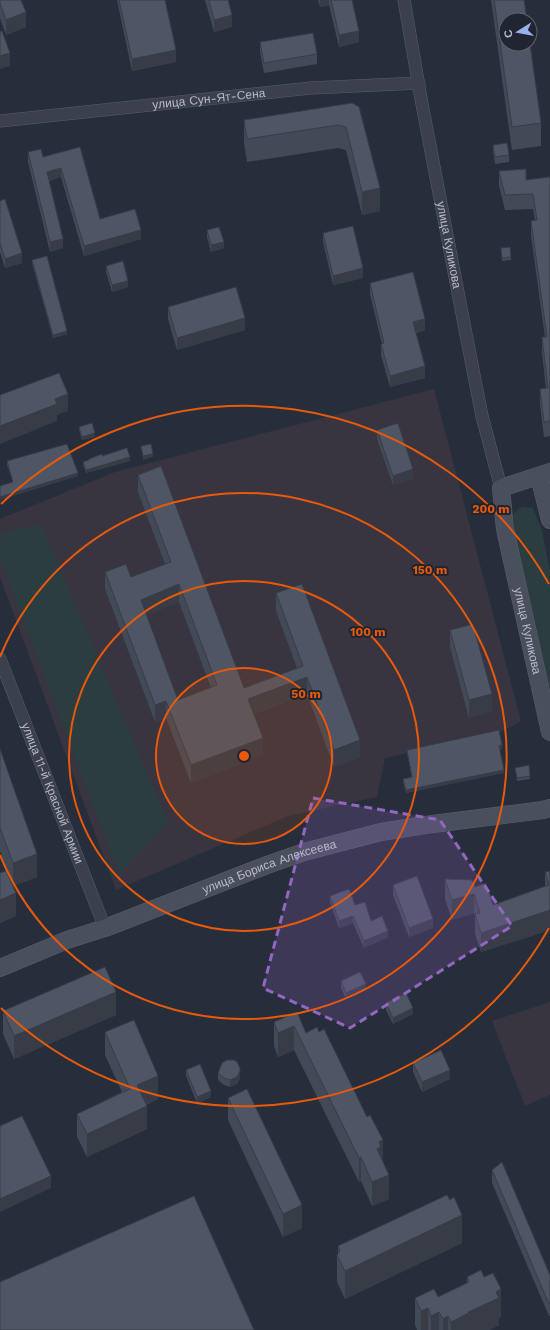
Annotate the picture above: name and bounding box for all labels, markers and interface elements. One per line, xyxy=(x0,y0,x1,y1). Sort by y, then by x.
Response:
north arrow xyxy=(498,12,538,52)
text: С xyxy=(502,29,516,39)
street label: улица Сун-Ят-Сена xyxy=(152,86,266,112)
street label: улица Куликова xyxy=(434,200,464,290)
text: 200 m xyxy=(472,502,510,516)
text: 150 m xyxy=(413,563,447,577)
street label: улица Куликова xyxy=(511,586,544,676)
text: 100 m xyxy=(350,625,386,639)
text: 50 m xyxy=(291,687,321,701)
street label: улица 11-й Красной Армии xyxy=(19,721,86,866)
centre of rings xyxy=(237,749,251,763)
street label: улица Бориса Алексеева xyxy=(200,837,338,897)

